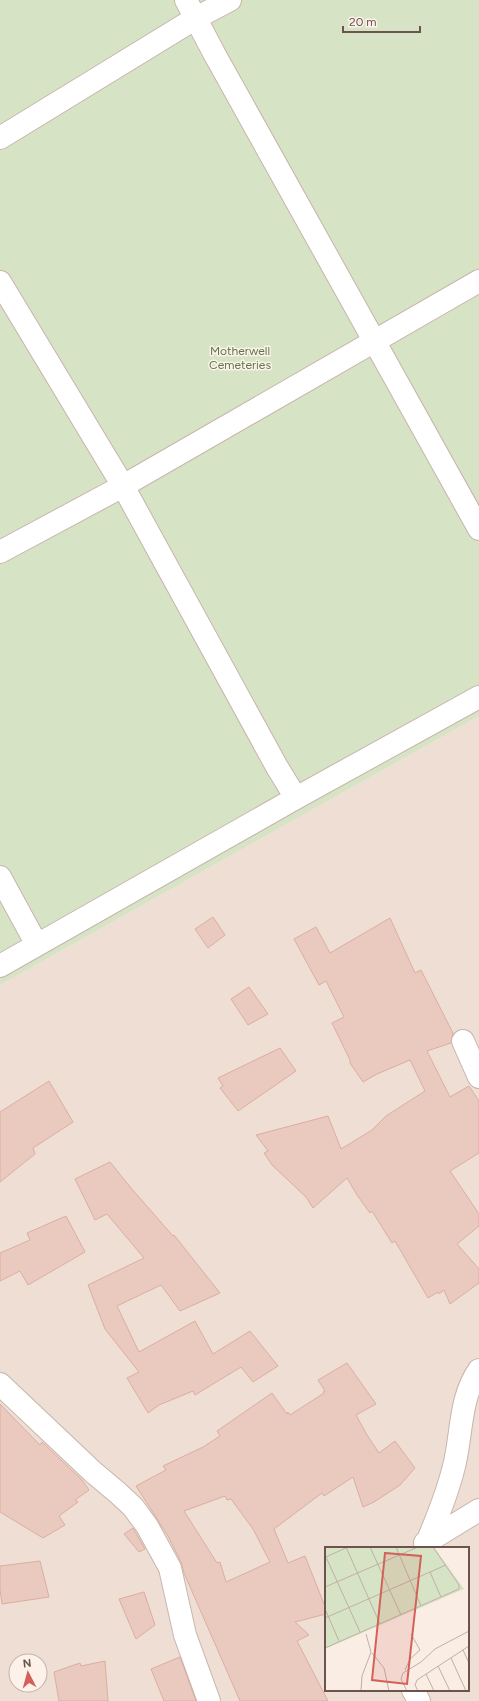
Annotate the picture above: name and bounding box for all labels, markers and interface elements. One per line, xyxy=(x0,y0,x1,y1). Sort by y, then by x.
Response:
scale bar xyxy=(343,8,420,34)
text: 20 m xyxy=(349,15,377,29)
park label: Motherwell Cemeteries xyxy=(209,344,271,372)
inset map xyxy=(325,1547,469,1691)
north arrow xyxy=(8,1653,48,1693)
text: N xyxy=(22,1657,32,1670)

